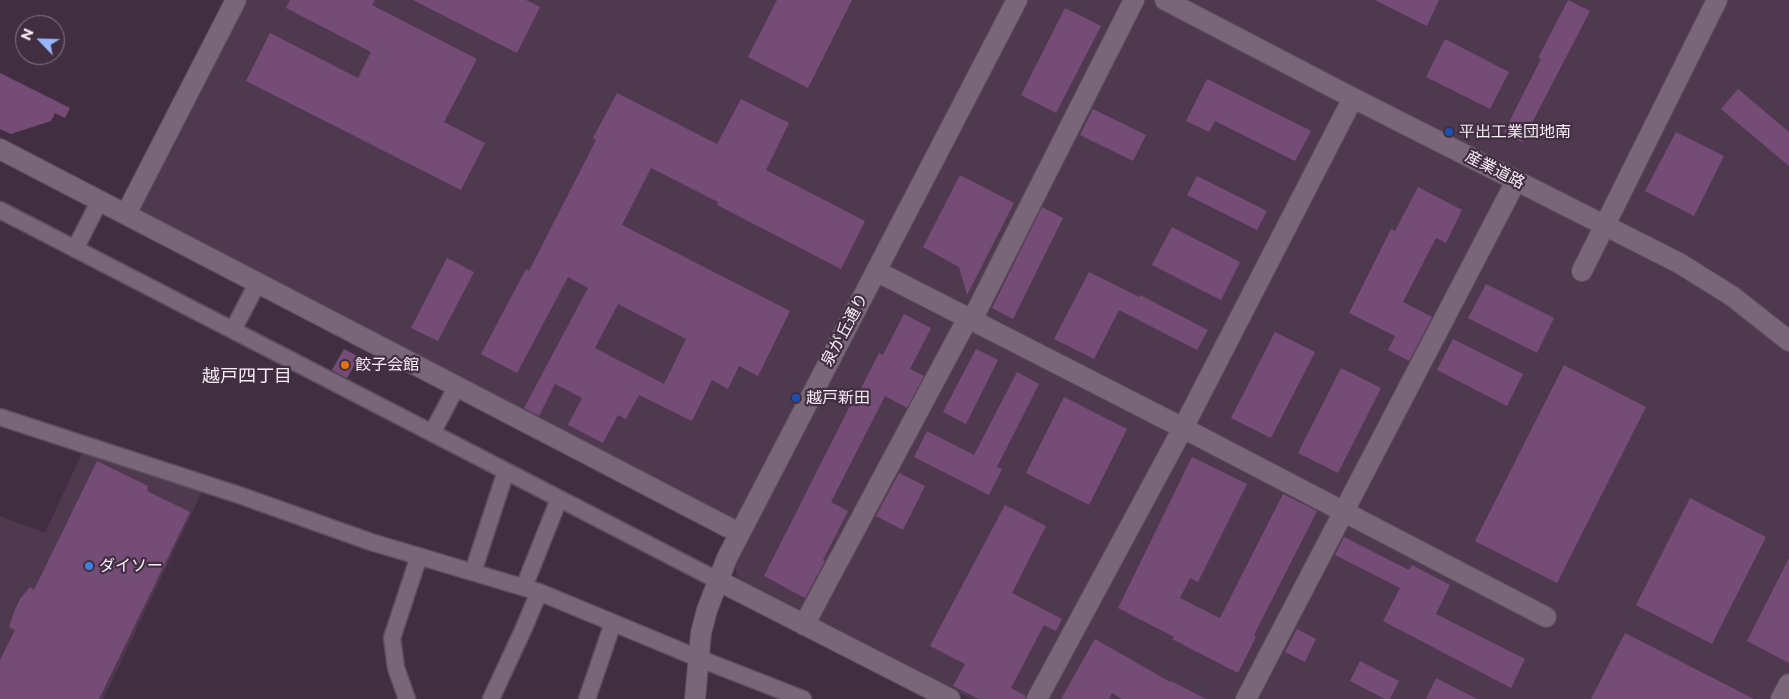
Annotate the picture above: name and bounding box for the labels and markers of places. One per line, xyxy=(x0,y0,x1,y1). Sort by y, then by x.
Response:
place label: 平出工業団地南 xyxy=(1459,122,1571,142)
marker: 平出工業団地南 xyxy=(1443,126,1455,138)
place label: 餃子会館 xyxy=(355,355,419,375)
marker: 餃子会館 xyxy=(339,359,351,371)
place label: 越戸新田 xyxy=(806,388,870,408)
marker: 越戸新田 xyxy=(790,392,802,404)
place label: ダイソー xyxy=(99,556,163,576)
marker: ダイソー xyxy=(83,560,95,572)

